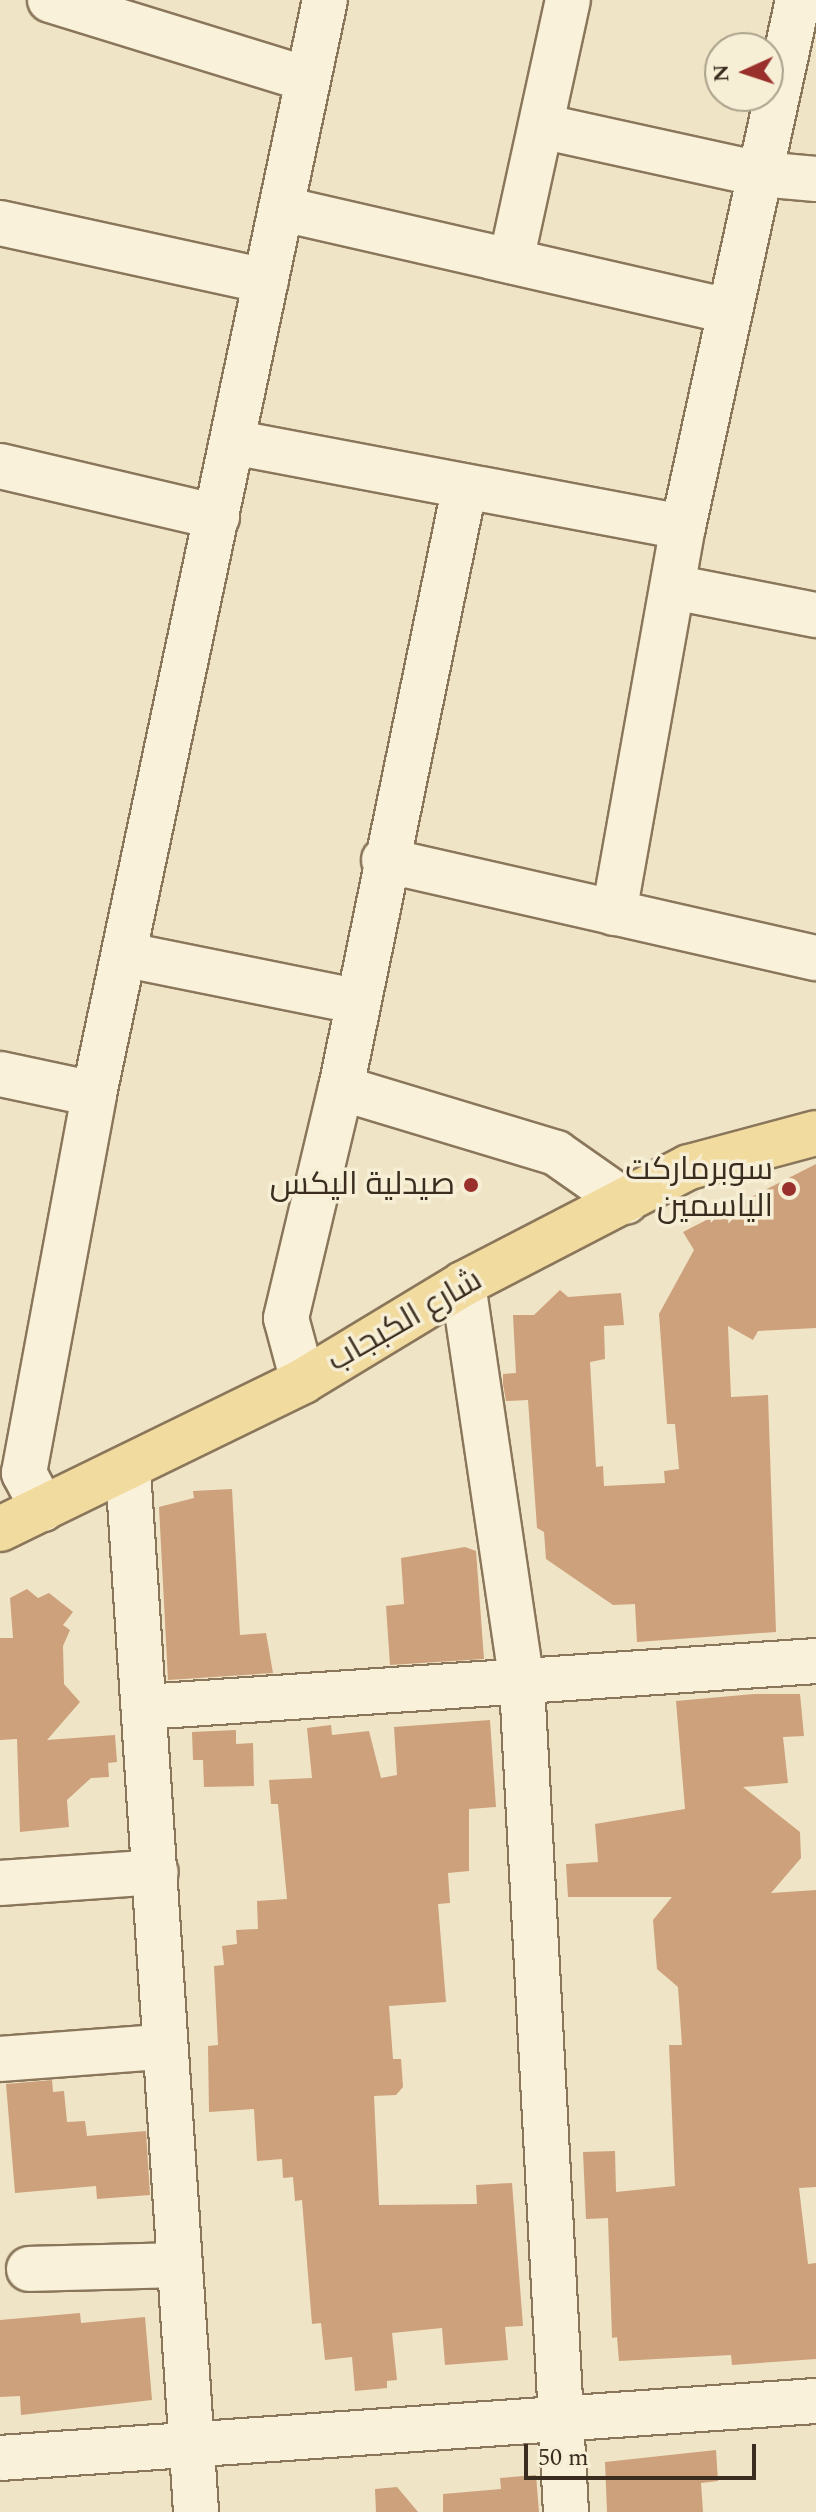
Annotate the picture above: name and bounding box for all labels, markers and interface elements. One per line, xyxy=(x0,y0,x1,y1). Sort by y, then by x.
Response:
north arrow xyxy=(704,32,784,112)
text: N xyxy=(705,63,738,83)
place label: سوبرماركت الياسمين xyxy=(625,1152,773,1227)
place label: صيدلية اليكس xyxy=(270,1166,455,1204)
marker: صيدلية اليكس xyxy=(462,1176,480,1194)
marker: سوبرماركت الياسمين xyxy=(780,1180,798,1198)
street label: شارع الكبجاب xyxy=(321,1261,489,1381)
scale bar xyxy=(528,2428,760,2478)
text: 50 m xyxy=(538,2440,589,2476)

